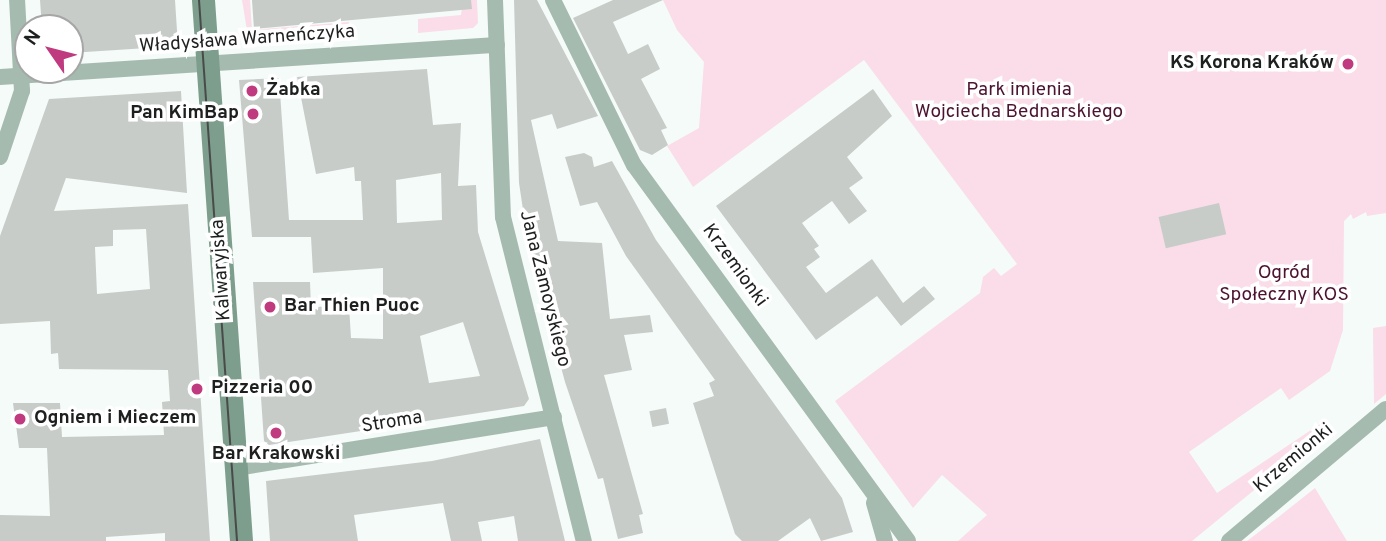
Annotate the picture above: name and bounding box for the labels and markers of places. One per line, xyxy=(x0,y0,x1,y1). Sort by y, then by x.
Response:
place label: KS Korona Kraków xyxy=(1170,53,1334,75)
marker: KS Korona Kraków xyxy=(1340,56,1356,72)
place label: Żabka xyxy=(266,80,321,102)
marker: Żabka xyxy=(244,83,260,99)
place label: Pan KimBap xyxy=(130,103,239,125)
marker: Pan KimBap xyxy=(245,106,261,122)
place label: Bar Thien Puoc xyxy=(284,296,420,318)
marker: Bar Thien Puoc xyxy=(262,299,278,315)
place label: Pizzeria 00 xyxy=(211,378,313,400)
marker: Pizzeria 00 xyxy=(189,381,205,397)
place label: Ogniem i Mieczem xyxy=(34,408,196,430)
marker: Ogniem i Mieczem xyxy=(12,411,28,427)
marker: Bar Krakowski xyxy=(268,425,284,441)
place label: Bar Krakowski xyxy=(212,444,340,466)

